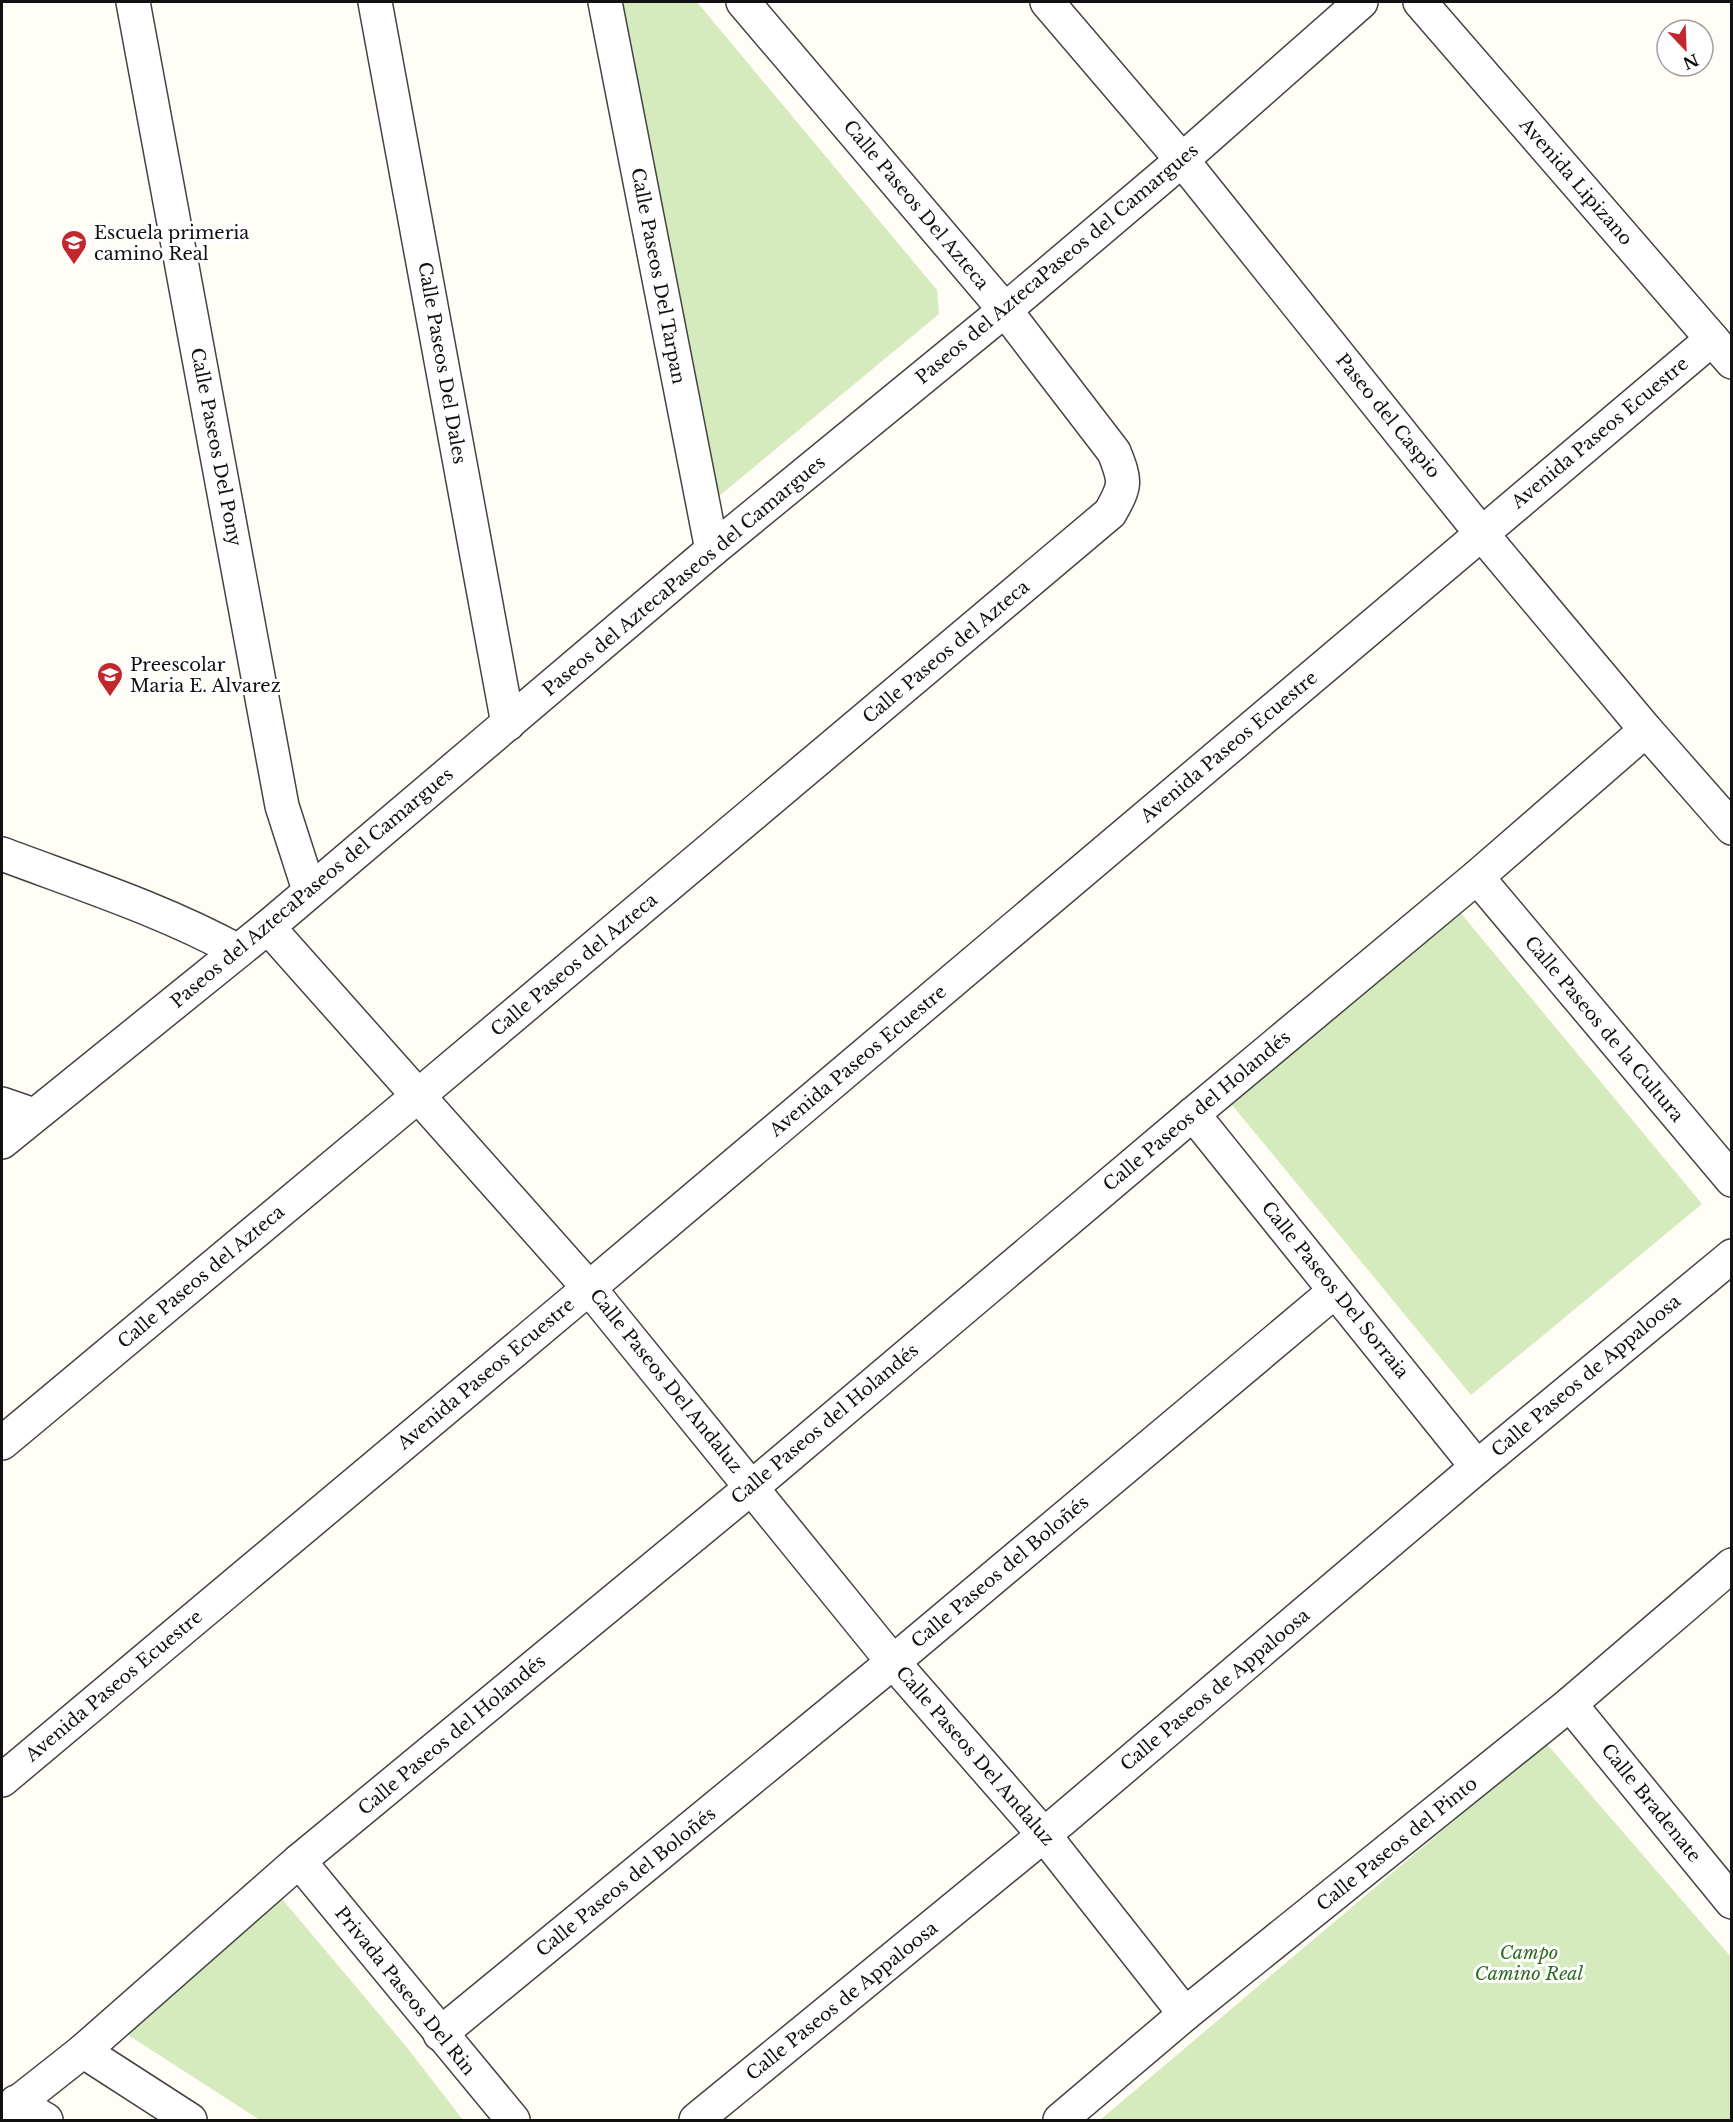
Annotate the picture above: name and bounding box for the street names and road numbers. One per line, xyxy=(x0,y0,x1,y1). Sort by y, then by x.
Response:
street label: Avenida Lipizano xyxy=(1514,113,1637,250)
street label: Calle Paseos Del Azteca xyxy=(839,116,993,294)
street label: Paseos del AztecaPaseos del Camargues xyxy=(911,139,1203,389)
street label: Calle Paseos Del Tarpan xyxy=(626,166,690,386)
street label: Calle Paseos Del Dales xyxy=(413,260,471,466)
street label: Calle Paseos Del Pony xyxy=(186,346,246,549)
street label: Paseo del Caspio xyxy=(1331,349,1445,483)
street label: Avenida Paseos Ecuestre xyxy=(1506,353,1693,514)
street label: Paseos del AztecaPaseos del Camargues xyxy=(538,451,830,701)
street label: Calle Paseos del Azteca xyxy=(858,576,1034,728)
street label: Avenida Paseos Ecuestre xyxy=(1135,667,1322,828)
street label: Paseos del AztecaPaseos del Camargues xyxy=(166,763,458,1013)
street label: Calle Paseos del Azteca xyxy=(486,889,662,1041)
street label: Calle Paseos de la Cultura xyxy=(1520,932,1688,1126)
street label: Avenida Paseos Ecuestre xyxy=(764,981,951,1142)
street label: Calle Paseos del Holandés xyxy=(1099,1026,1295,1196)
street label: Calle Paseos Del Sorraia xyxy=(1257,1197,1413,1383)
street label: Calle Paseos del Azteca xyxy=(113,1201,289,1353)
street label: Calle Paseos Del Andaluz xyxy=(585,1285,747,1477)
street label: Calle Paseos de Appaloosa xyxy=(1487,1290,1685,1462)
street label: Avenida Paseos Ecuestre xyxy=(392,1294,579,1455)
street label: Calle Paseos del Holandés xyxy=(727,1339,923,1509)
street label: Calle Paseos del Boloñés xyxy=(907,1491,1093,1653)
street label: Calle Paseos de Appaloosa xyxy=(1116,1604,1314,1776)
street label: Avenida Paseos Ecuestre xyxy=(20,1606,207,1767)
street label: Calle Paseos del Holandés xyxy=(354,1650,550,1820)
street label: Calle Paseos Del Andaluz xyxy=(891,1662,1059,1850)
street label: Calle Bradenate xyxy=(1597,1739,1705,1867)
street label: Calle Paseos del Pinto xyxy=(1312,1772,1482,1916)
street label: Calle Paseos del Boloñés xyxy=(532,1803,720,1961)
street label: Privada Paseos Del Rin xyxy=(330,1902,480,2080)
street label: Calle Paseos de Appaloosa xyxy=(742,1917,942,2085)

